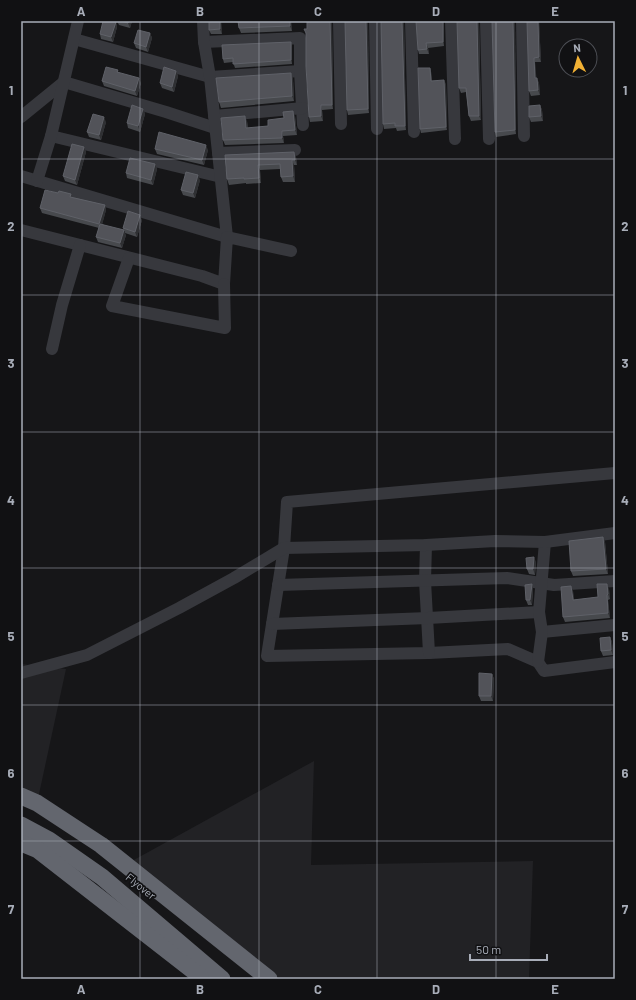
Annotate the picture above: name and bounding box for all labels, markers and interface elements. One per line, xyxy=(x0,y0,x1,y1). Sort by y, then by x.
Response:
text: A xyxy=(77,3,86,19)
text: B xyxy=(196,3,204,19)
text: C xyxy=(314,3,322,19)
text: D xyxy=(432,3,440,19)
text: E xyxy=(551,3,559,19)
north arrow xyxy=(558,38,598,78)
text: N xyxy=(573,41,581,54)
text: 1 xyxy=(9,82,13,98)
text: 1 xyxy=(623,82,627,98)
text: 2 xyxy=(7,218,15,234)
text: 2 xyxy=(621,218,629,234)
text: 3 xyxy=(7,355,15,371)
text: 3 xyxy=(621,355,629,371)
text: 4 xyxy=(7,492,15,508)
text: 4 xyxy=(621,492,629,508)
text: 5 xyxy=(7,628,15,644)
text: 5 xyxy=(621,628,629,644)
text: 6 xyxy=(8,765,15,781)
text: 6 xyxy=(622,765,629,781)
street label: Flyover xyxy=(124,870,158,902)
text: 7 xyxy=(8,901,15,917)
text: 7 xyxy=(622,901,629,917)
scale bar xyxy=(470,936,547,962)
text: 50 m xyxy=(476,942,501,956)
text: A xyxy=(77,981,86,997)
text: B xyxy=(196,981,204,997)
text: C xyxy=(314,981,322,997)
text: D xyxy=(432,981,440,997)
text: E xyxy=(551,981,559,997)

